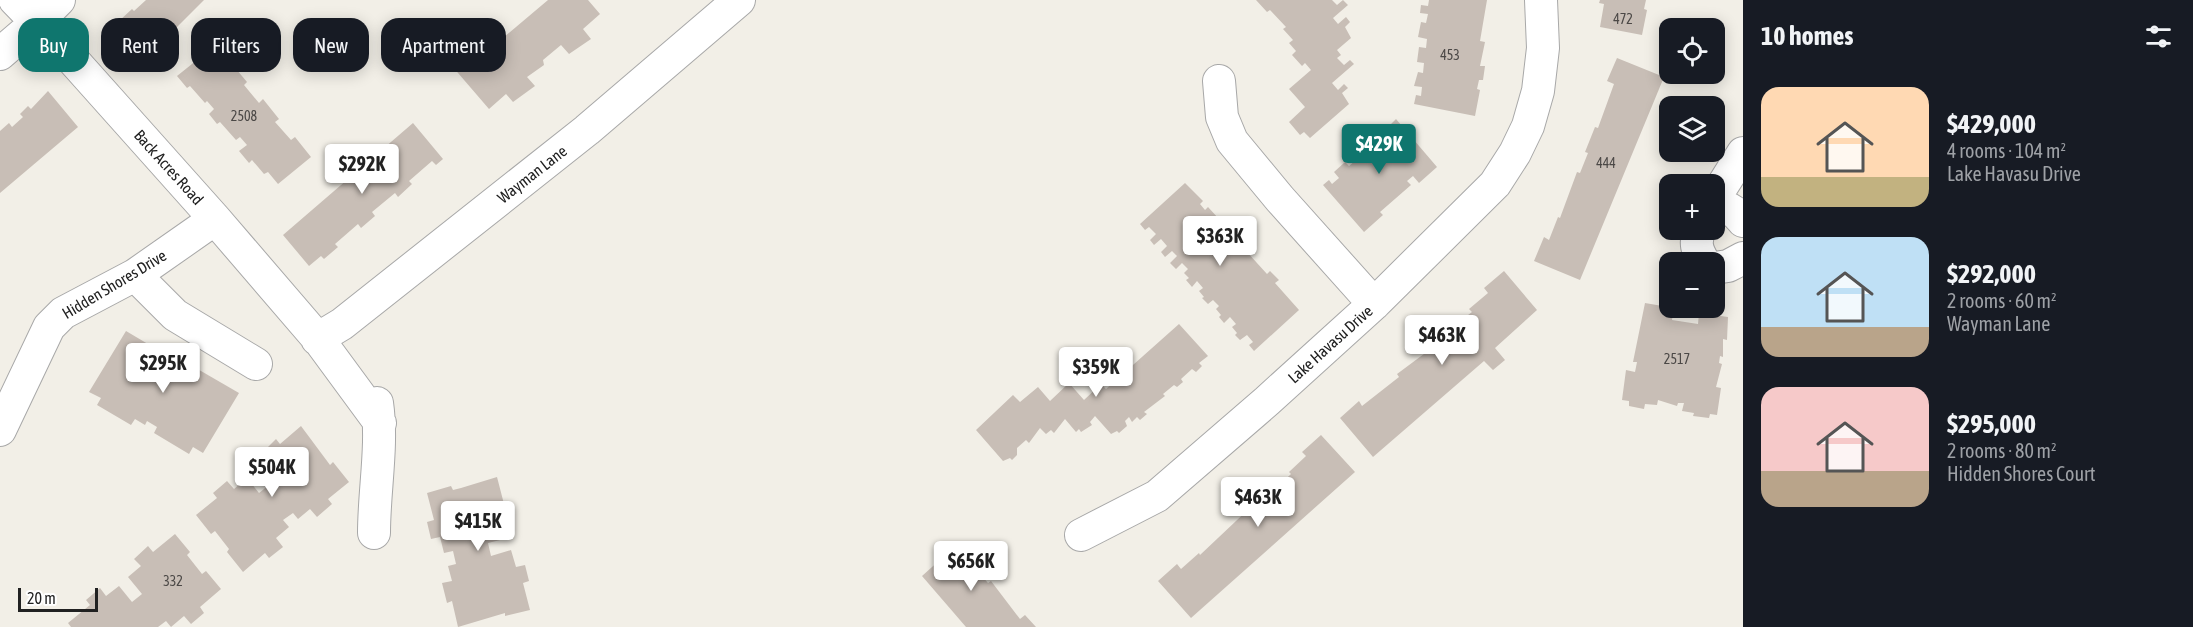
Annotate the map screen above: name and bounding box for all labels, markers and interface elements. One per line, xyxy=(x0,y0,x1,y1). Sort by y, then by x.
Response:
house number: 472 xyxy=(1613,11,1633,27)
chip: Buy xyxy=(18,18,89,72)
chip: Rent xyxy=(101,18,179,72)
chip: Filters xyxy=(191,18,281,72)
chip: New xyxy=(293,18,369,72)
chip: Apartment xyxy=(381,18,506,72)
map controls xyxy=(1659,18,1725,318)
button: locate xyxy=(1659,18,1725,84)
icon: filters xyxy=(2142,20,2175,53)
text: 10 homes xyxy=(1761,21,1854,51)
house number: 453 xyxy=(1440,47,1460,63)
button: layers xyxy=(1659,96,1725,162)
house number: 2508 xyxy=(231,108,258,124)
text: $429,000 xyxy=(1947,109,2036,139)
icon: home xyxy=(1809,111,1881,183)
pin: $429K xyxy=(1337,124,1421,175)
street label: Back Acres Road xyxy=(131,126,207,208)
text: $429K xyxy=(1356,132,1402,155)
text: 4 rooms · 104 m² xyxy=(1947,139,2066,162)
street label: Wayman Lane xyxy=(494,141,571,207)
pin: $292K xyxy=(320,144,404,195)
text: $292K xyxy=(339,152,385,175)
house number: 444 xyxy=(1596,155,1616,171)
text: Lake Havasu Drive xyxy=(1947,162,2081,185)
button: + xyxy=(1659,174,1725,240)
pin: $363K xyxy=(1178,216,1262,267)
text: $363K xyxy=(1197,224,1243,247)
street label: Hidden Shores Drive xyxy=(59,246,169,322)
button: − xyxy=(1659,252,1725,318)
text: $292,000 xyxy=(1947,259,2036,289)
icon: home xyxy=(1809,261,1881,333)
text: 2 rooms · 60 m² xyxy=(1947,289,2057,312)
street label: Lake Havasu Drive xyxy=(1284,301,1376,387)
text: Wayman Lane xyxy=(1947,312,2050,335)
pin: $463K xyxy=(1400,315,1484,366)
text: $463K xyxy=(1419,323,1465,346)
pin: $295K xyxy=(121,343,205,394)
pin: $359K xyxy=(1054,347,1138,398)
text: $295K xyxy=(140,351,186,374)
house number: 2517 xyxy=(1664,351,1690,367)
text: $359K xyxy=(1073,355,1119,378)
text: $295,000 xyxy=(1947,409,2036,439)
icon: home xyxy=(1809,411,1881,483)
text: 2 rooms · 80 m² xyxy=(1947,439,2057,462)
pin: $504K xyxy=(230,447,314,498)
text: $504K xyxy=(249,455,295,478)
text: Hidden Shores Court xyxy=(1947,462,2096,485)
pin: $463K xyxy=(1216,477,1300,528)
text: $463K xyxy=(1235,485,1281,508)
pin: $415K xyxy=(436,501,520,552)
text: $415K xyxy=(455,509,501,532)
pin: $656K xyxy=(929,541,1013,592)
text: $656K xyxy=(948,549,994,572)
house number: 332 xyxy=(163,573,183,589)
scale bar xyxy=(18,585,98,612)
text: 20 m xyxy=(27,589,56,607)

